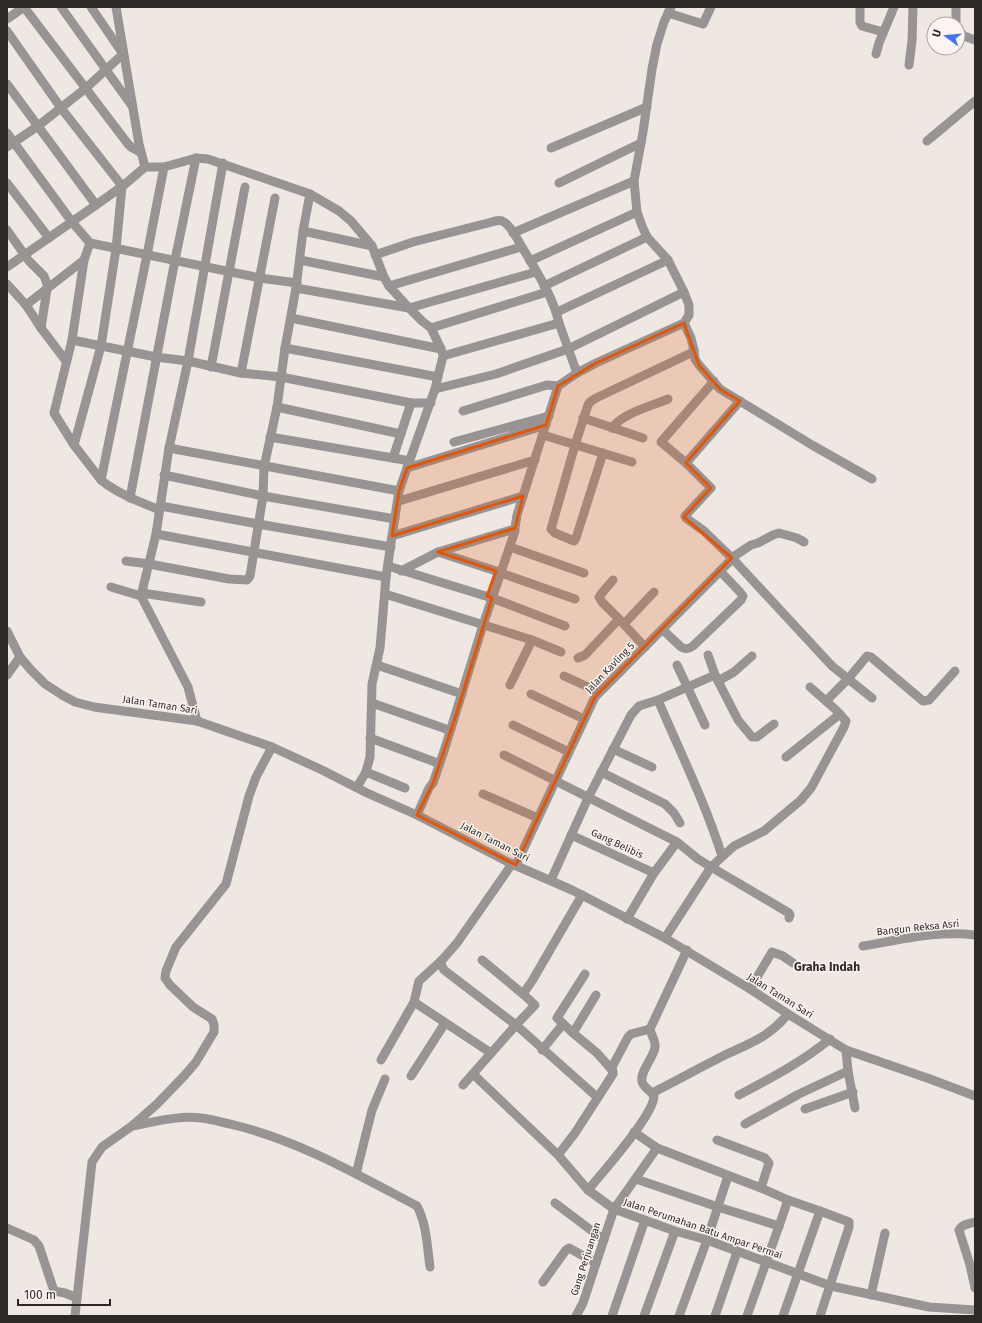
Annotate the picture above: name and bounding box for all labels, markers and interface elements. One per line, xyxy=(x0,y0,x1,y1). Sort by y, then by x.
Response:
north arrow xyxy=(926,16,966,56)
text: U xyxy=(930,28,944,39)
street label: Jalan Kavling 5 xyxy=(583,640,637,696)
street label: Jalan Taman Sari xyxy=(122,693,198,717)
street label: Jalan Taman Sari xyxy=(459,820,531,865)
street label: Gang Belibis xyxy=(589,827,645,861)
street label: Bangun Reksa Asri xyxy=(876,918,960,938)
district label: Graha Indah xyxy=(794,960,860,974)
street label: Jalan Taman Sari xyxy=(745,971,815,1021)
street label: Jalan Perumahan Batu Ampar Permai xyxy=(622,1196,784,1262)
street label: Gang Perjuangan xyxy=(568,1221,604,1297)
scale bar xyxy=(18,1281,110,1307)
text: 100 m xyxy=(24,1288,56,1302)

